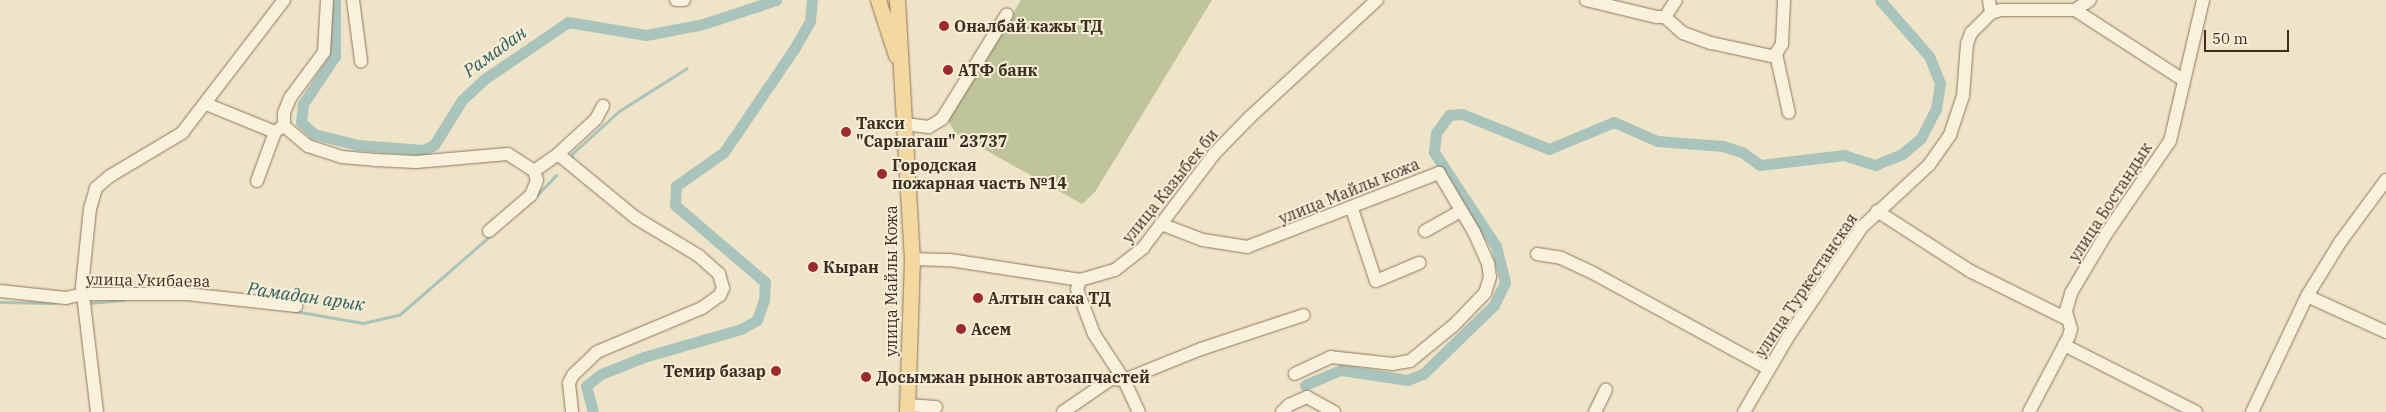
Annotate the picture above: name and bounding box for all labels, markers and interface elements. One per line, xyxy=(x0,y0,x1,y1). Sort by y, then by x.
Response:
place label: Оналбай кажы ТД xyxy=(954,16,1103,36)
marker: Оналбай кажы ТД xyxy=(938,20,950,32)
scale bar xyxy=(2206,20,2291,52)
water label: Рамадан xyxy=(459,22,531,82)
text: 50 m xyxy=(2212,29,2248,48)
place label: АТФ банк xyxy=(958,60,1037,80)
marker: АТФ банк xyxy=(942,64,954,76)
place label: Такси "Сарыагаш" 23737 xyxy=(856,113,1007,151)
street label: улица Казыбек би xyxy=(1118,125,1222,247)
marker: Такси "Сарыагаш" 23737 xyxy=(840,126,852,138)
street label: улица Бостандык xyxy=(2064,139,2156,265)
street label: улица Майлы кожа xyxy=(1276,154,1422,228)
place label: Городская пожарная часть №14 xyxy=(892,155,1067,193)
marker: Городская пожарная часть №14 xyxy=(876,168,888,180)
street label: улица Майлы Кожа xyxy=(881,205,901,357)
street label: улица Туркестанская xyxy=(1751,210,1861,360)
place label: Кыран xyxy=(823,257,879,277)
marker: Кыран xyxy=(807,261,819,273)
street label: улица Укибаева xyxy=(86,269,210,291)
water label: Рамадан арык xyxy=(246,278,366,316)
place label: Алтын сака ТД xyxy=(988,288,1111,308)
marker: Алтын сака ТД xyxy=(972,292,984,304)
place label: Асем xyxy=(971,319,1011,339)
marker: Асем xyxy=(955,323,967,335)
place label: Темир базар xyxy=(663,361,766,381)
marker: Темир базар xyxy=(770,365,782,377)
place label: Досымжан рынок автозапчастей xyxy=(876,367,1150,387)
marker: Досымжан рынок автозапчастей xyxy=(860,371,872,383)

